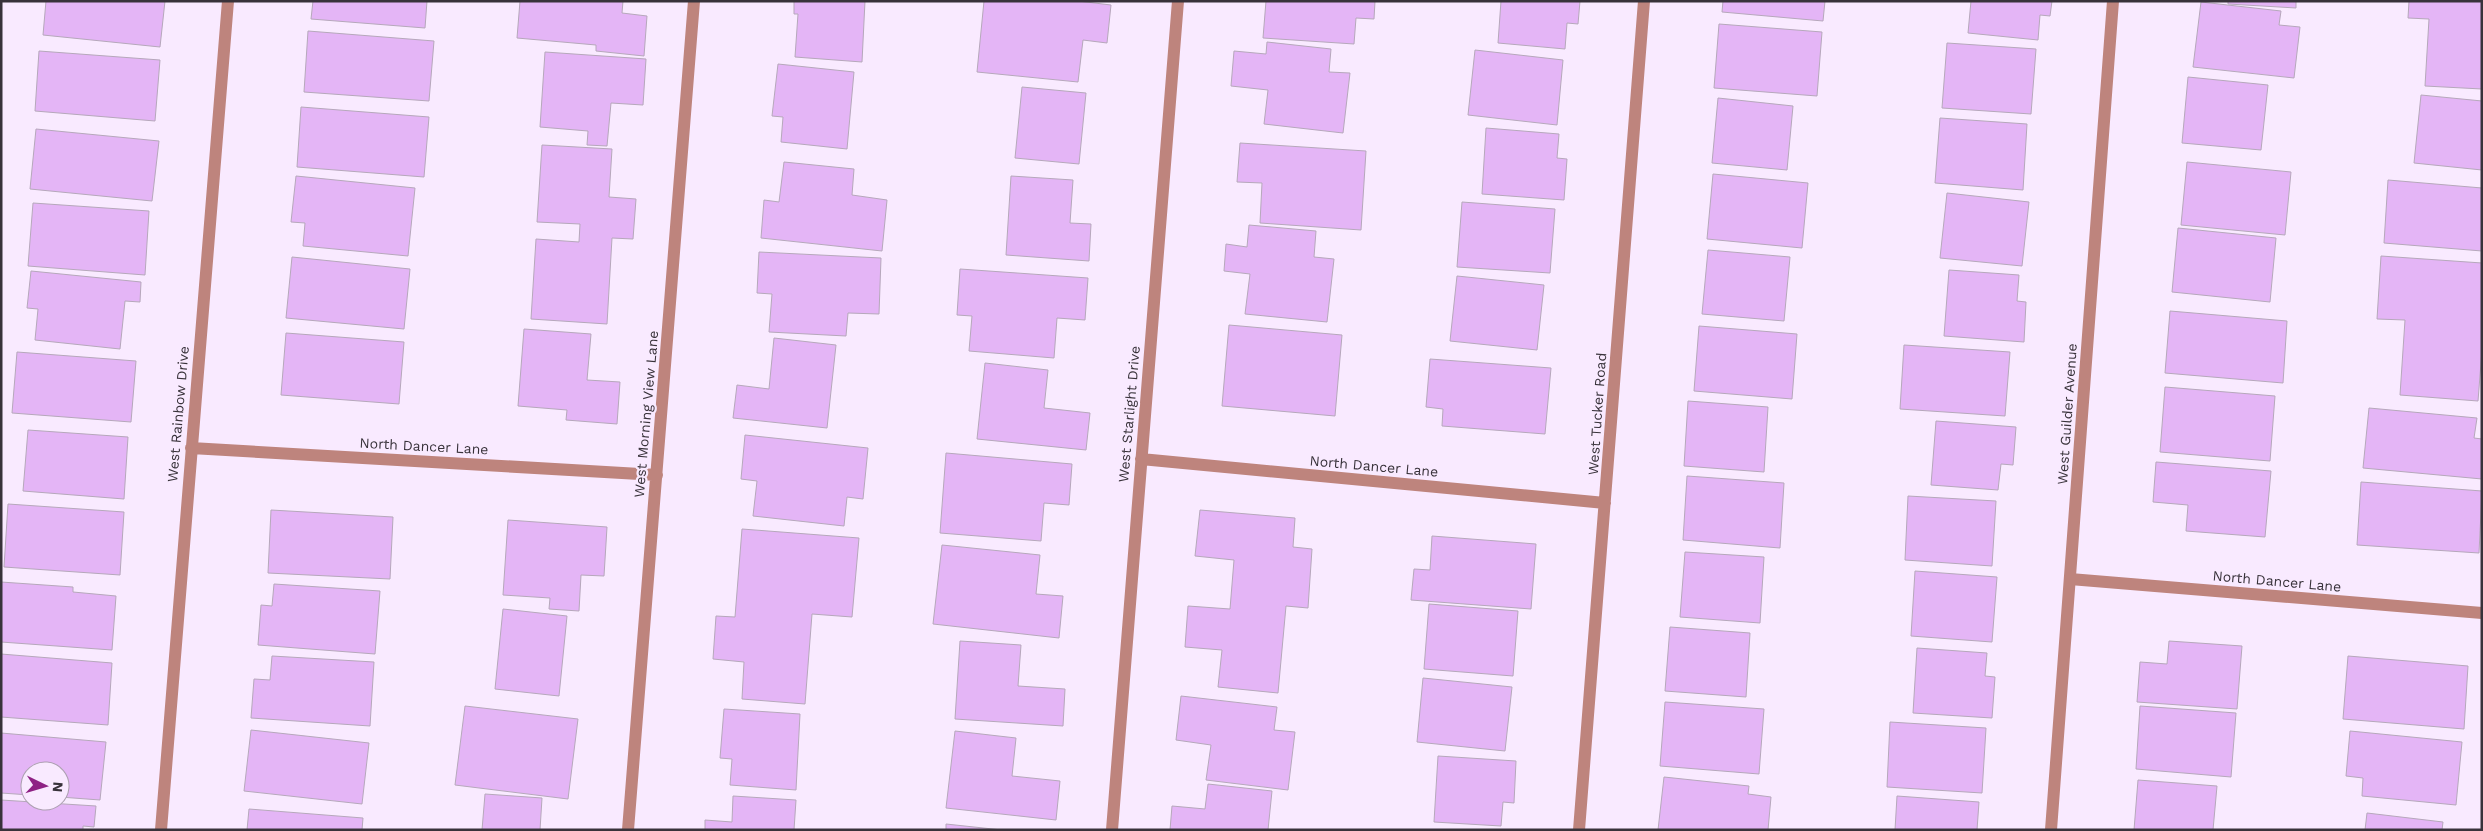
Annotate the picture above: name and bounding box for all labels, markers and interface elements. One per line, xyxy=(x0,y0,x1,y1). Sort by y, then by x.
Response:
street label: West Morning View Lane xyxy=(631,330,661,498)
street label: West Guilder Avenue xyxy=(2054,343,2080,485)
street label: West Rainbow Drive xyxy=(164,345,192,483)
street label: West Starlight Drive xyxy=(1115,345,1143,483)
street label: West Tucker Road xyxy=(1585,352,1609,476)
street label: North Dancer Lane xyxy=(359,435,489,457)
street label: North Dancer Lane xyxy=(1309,452,1439,480)
street label: North Dancer Lane xyxy=(2212,567,2342,595)
north arrow xyxy=(20,761,70,811)
text: N xyxy=(50,781,66,793)

